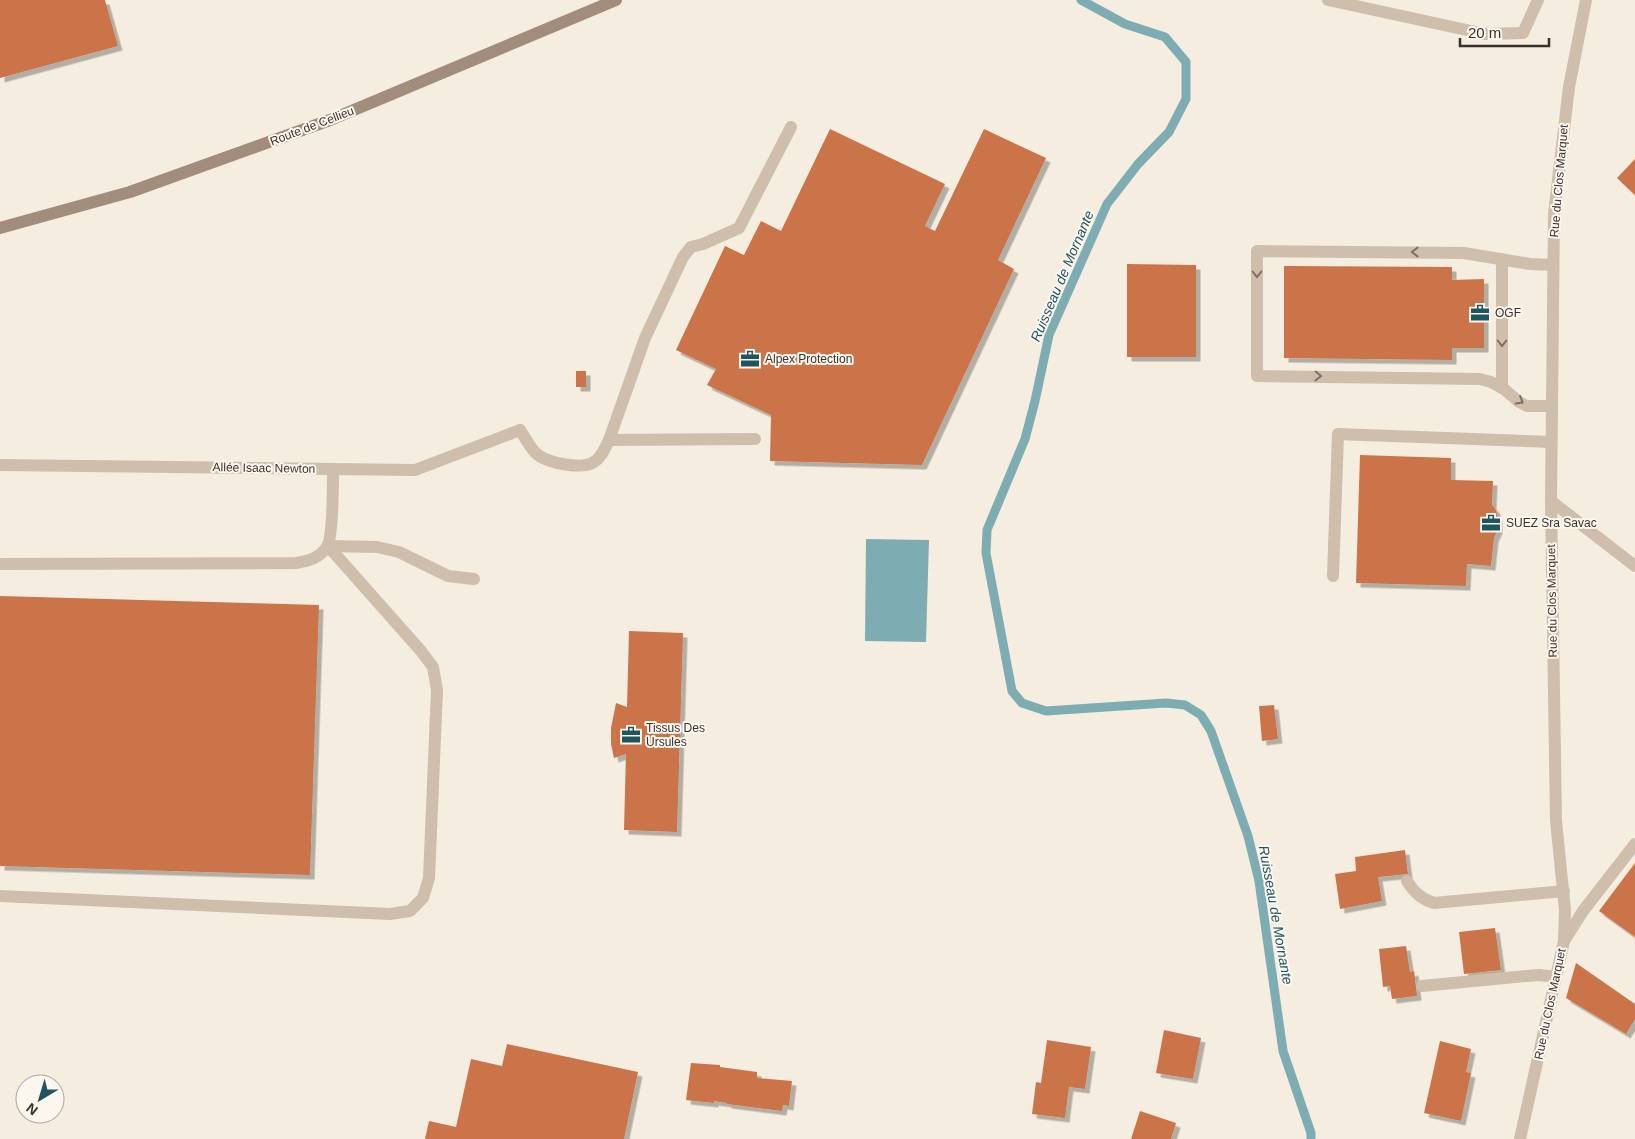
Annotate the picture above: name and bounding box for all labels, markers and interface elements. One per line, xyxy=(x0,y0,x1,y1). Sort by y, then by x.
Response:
scale bar xyxy=(1460,15,1549,47)
text: 20 m xyxy=(1468,24,1501,41)
street label: Route de Cellieu xyxy=(268,104,356,148)
street label: Rue du Clos Marquet xyxy=(1547,123,1571,238)
water label: Ruisseau de Mornante xyxy=(1027,208,1097,344)
one-way arrow xyxy=(1411,247,1418,257)
one-way arrow xyxy=(1252,270,1262,278)
office icon: OGF xyxy=(1469,302,1491,324)
place label: OGF xyxy=(1495,306,1521,320)
one-way arrow xyxy=(1497,340,1507,347)
office icon: Alpex Protection xyxy=(739,348,761,370)
place label: Alpex Protection xyxy=(765,352,852,366)
one-way arrow xyxy=(1314,371,1322,382)
one-way arrow xyxy=(1515,395,1524,405)
street label: Allée Isaac Newton xyxy=(213,460,315,476)
office icon: SUEZ Sra Savac xyxy=(1480,512,1502,534)
place label: SUEZ Sra Savac xyxy=(1506,516,1597,530)
street label: Rue du Clos Marquet xyxy=(1544,544,1560,658)
place label: Tissus Des Ursules xyxy=(646,721,705,749)
office icon: Tissus Des Ursules xyxy=(620,724,642,746)
water label: Ruisseau de Mornante xyxy=(1256,844,1296,986)
street label: Rue du Clos Marquet xyxy=(1531,946,1569,1061)
north arrow xyxy=(15,1074,65,1124)
text: N xyxy=(23,1100,41,1119)

